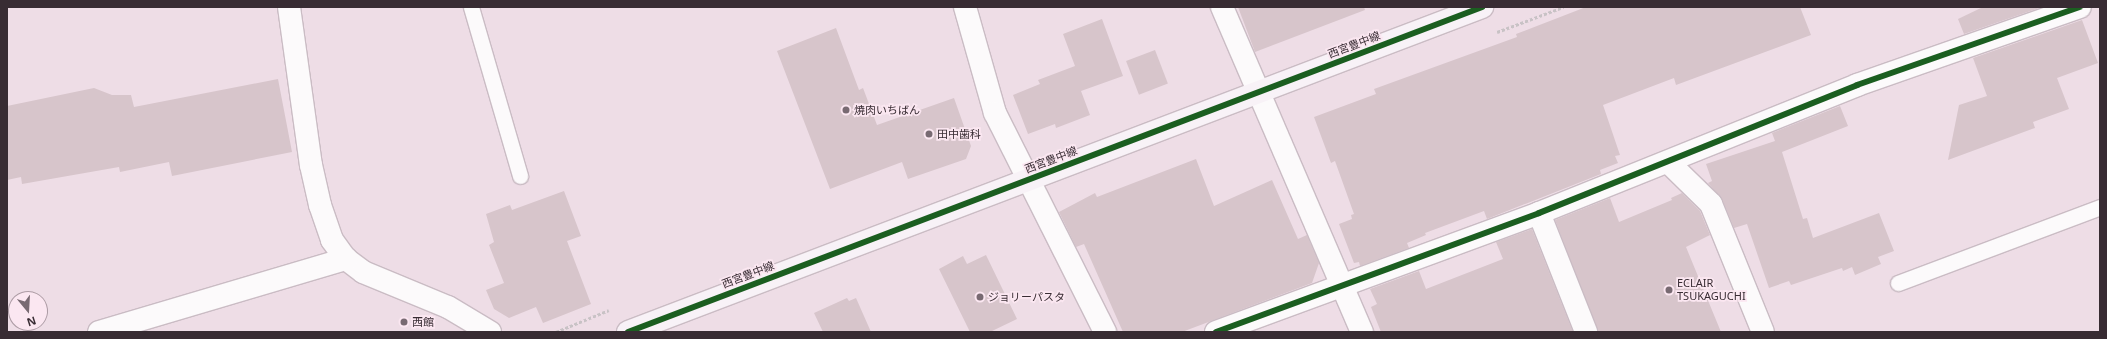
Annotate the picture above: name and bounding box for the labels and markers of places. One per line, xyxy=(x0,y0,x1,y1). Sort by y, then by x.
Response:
place label: 焼肉いちばん xyxy=(854,103,920,117)
marker: 焼肉いちばん xyxy=(841,105,851,115)
place label: 田中歯科 xyxy=(937,127,981,141)
marker: 田中歯科 xyxy=(924,129,934,139)
place label: ECLAIR TSUKAGUCHI xyxy=(1677,277,1746,303)
marker: ECLAIR TSUKAGUCHI xyxy=(1664,285,1674,295)
place label: ジョリーパスタ xyxy=(988,290,1065,304)
marker: ジョリーパスタ xyxy=(975,292,985,302)
place label: 西館 xyxy=(412,315,434,329)
marker: 西館 xyxy=(399,317,409,327)

